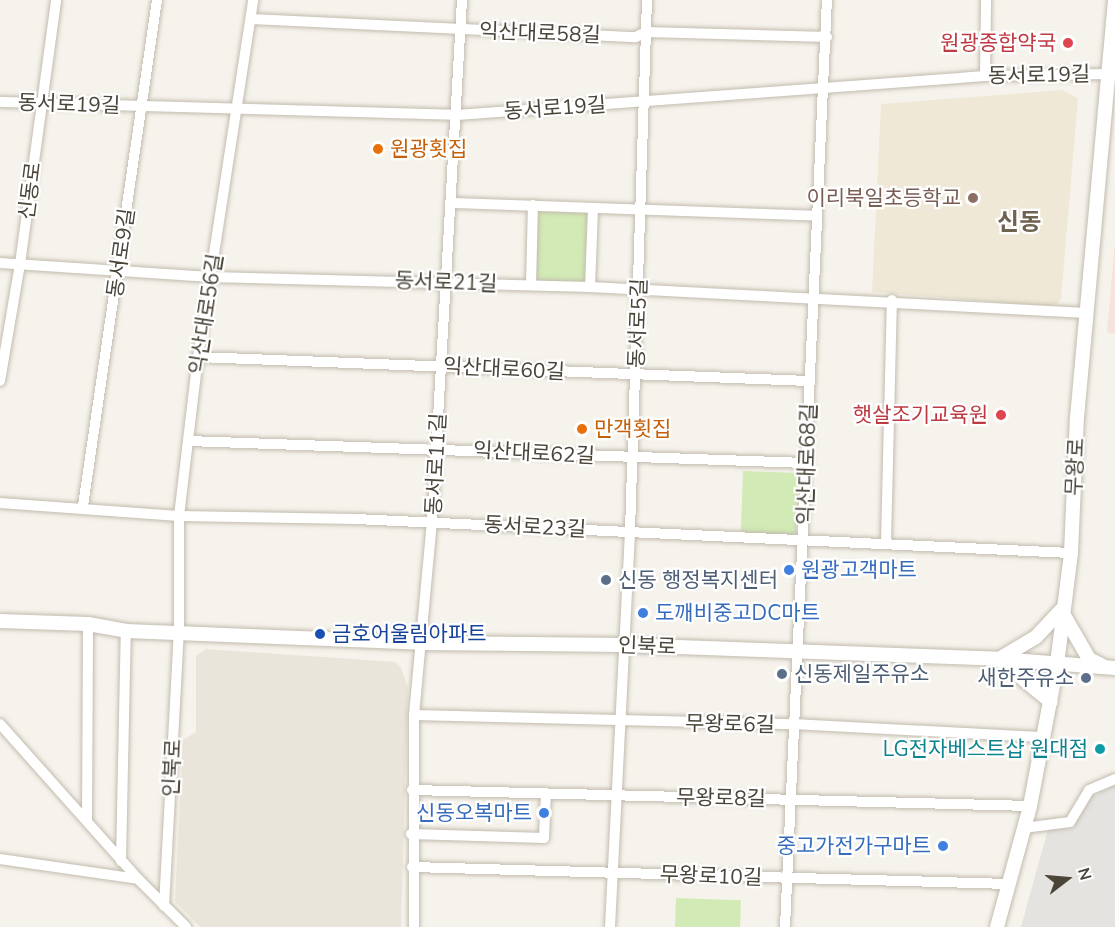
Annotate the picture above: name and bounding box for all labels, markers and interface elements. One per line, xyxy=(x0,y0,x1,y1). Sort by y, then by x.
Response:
street label: 익산대로58길 xyxy=(479,18,601,48)
place label: 원광종합약국 xyxy=(940,30,1056,56)
marker: 원광종합약국 xyxy=(1061,36,1075,50)
street label: 동서로19길 xyxy=(988,62,1090,88)
street label: 동서로19길 xyxy=(17,90,121,118)
street label: 동서로19길 xyxy=(503,92,607,124)
place label: 원광횟집 xyxy=(390,136,467,162)
marker: 원광횟집 xyxy=(371,142,385,156)
street label: 신동로 xyxy=(14,161,46,221)
place label: 이리북일초등학교 xyxy=(806,185,961,211)
marker: 이리북일초등학교 xyxy=(966,191,980,205)
street label: 동서로9길 xyxy=(102,207,140,299)
district label: 신동 xyxy=(997,209,1041,237)
street label: 익산대로56길 xyxy=(184,252,228,376)
street label: 동서로21길 xyxy=(394,268,498,296)
street label: 동서로5길 xyxy=(624,278,652,368)
street label: 익산대로60길 xyxy=(443,353,565,385)
place label: 햇살조기교육원 xyxy=(853,402,988,428)
street label: 익산대로68길 xyxy=(792,403,822,525)
marker: 햇살조기교육원 xyxy=(992,406,1010,424)
street label: 동서로11길 xyxy=(421,412,451,516)
place label: 만객횟집 xyxy=(594,416,671,442)
marker: 만객횟집 xyxy=(575,422,589,436)
street label: 익산대로62길 xyxy=(473,437,595,469)
street label: 무왕로 xyxy=(1061,437,1089,497)
street label: 동서로23길 xyxy=(483,512,587,542)
place label: 원광고객마트 xyxy=(801,557,917,583)
marker: 원광고객마트 xyxy=(782,563,796,577)
place label: 신동 행정복지센터 xyxy=(618,567,778,593)
marker: 신동 행정복지센터 xyxy=(599,573,613,587)
place label: 도깨비중고DC마트 xyxy=(655,600,820,626)
marker: 도깨비중고DC마트 xyxy=(636,606,650,620)
place label: 금호어울림아파트 xyxy=(332,621,487,647)
marker: 금호어울림아파트 xyxy=(313,627,327,641)
street label: 인북로 xyxy=(618,632,676,660)
place label: 신동제일주유소 xyxy=(794,661,929,687)
place label: 새한주유소 xyxy=(977,665,1074,691)
marker: 신동제일주유소 xyxy=(775,667,789,681)
marker: 새한주유소 xyxy=(1079,671,1093,685)
street label: 무왕로6길 xyxy=(685,711,775,737)
place label: LG전자베스트샵 원대점 xyxy=(883,736,1088,762)
street label: 인북로 xyxy=(158,738,186,798)
marker: LG전자베스트샵 원대점 xyxy=(1093,742,1107,756)
street label: 무왕로8길 xyxy=(676,785,766,811)
place label: 신동오복마트 xyxy=(416,800,532,826)
marker: 신동오복마트 xyxy=(537,806,551,820)
place label: 중고가전가구마트 xyxy=(776,833,931,859)
marker: 중고가전가구마트 xyxy=(936,839,950,853)
north arrow xyxy=(1037,849,1097,909)
street label: 무왕로10길 xyxy=(659,862,763,890)
text: N xyxy=(1072,865,1097,883)

